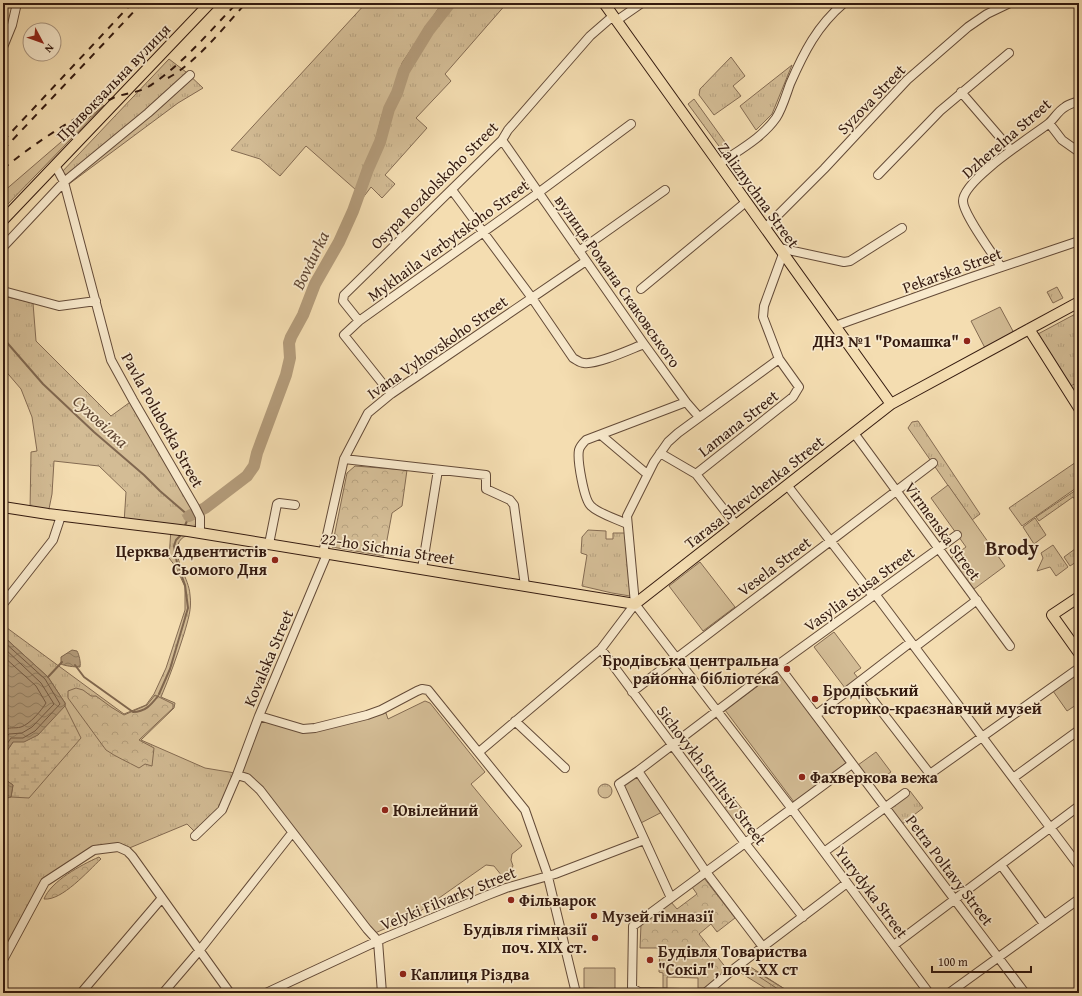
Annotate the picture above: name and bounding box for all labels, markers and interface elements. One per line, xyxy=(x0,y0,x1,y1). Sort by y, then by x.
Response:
street label: Привокзальна вулиця xyxy=(50,18,176,146)
north arrow xyxy=(22,22,62,62)
text: N xyxy=(41,41,58,57)
street label: Syzova Street xyxy=(831,58,911,140)
street label: Dzherelna Street xyxy=(956,92,1056,184)
street label: Osypa Rozdolskoho Street xyxy=(364,115,504,255)
street label: Zaliznychna Street xyxy=(712,137,806,253)
street label: Mykhaila Verbytskoho Street xyxy=(362,173,534,307)
street label: вулиця Романа Скаковського xyxy=(549,190,687,372)
water label: Bovdurka xyxy=(285,226,335,294)
street label: Pekarska Street xyxy=(899,241,1005,299)
street label: Ivana Vyhovskoho Street xyxy=(362,289,513,405)
place label: ДНЗ №1 "Ромашка" xyxy=(812,329,959,353)
marker: ДНЗ №1 "Ромашка" xyxy=(962,336,972,346)
street label: Pavla Polubotka Street xyxy=(116,348,210,492)
street label: Lamana Street xyxy=(693,384,784,462)
water label: Суховілка xyxy=(68,389,134,453)
street label: Tarasa Shevchenka Street xyxy=(679,429,829,554)
street label: Virmenska Street xyxy=(899,477,987,586)
street label: 22-ho Sichnia Street xyxy=(320,526,457,570)
street label: Vesela Street xyxy=(732,530,816,602)
district label: Brody xyxy=(985,533,1040,562)
place label: Церква Адвентистів Сьомого Дня xyxy=(116,539,267,581)
street label: Vasylia Stusa Street xyxy=(799,540,920,637)
marker: Церква Адвентистів Сьомого Дня xyxy=(270,555,280,565)
street label: Kovalska Street xyxy=(237,606,299,710)
place label: Бродівська центральна районна бібліотека xyxy=(603,648,780,690)
marker: Бродівська центральна районна бібліотека xyxy=(782,664,792,674)
place label: Бродівський історико-краєзнавчий музей xyxy=(823,678,1042,720)
marker: Бродівський історико-краєзнавчий музей xyxy=(810,694,820,704)
street label: Sichovykh Striltsiv Street xyxy=(651,700,773,850)
place label: Фахверкова вежа xyxy=(810,765,939,789)
marker: Фахверкова вежа xyxy=(797,772,807,782)
place label: Ювілейний xyxy=(393,798,478,822)
marker: Ювілейний xyxy=(380,805,390,815)
street label: Petra Poltavy Street xyxy=(900,809,1000,931)
street label: Yurydyka Street xyxy=(830,841,915,943)
street label: Velyki Filvarky Street xyxy=(377,860,520,936)
place label: Фільварок xyxy=(519,888,597,912)
marker: Фільварок xyxy=(506,895,516,905)
place label: Музей гімназії xyxy=(602,904,714,928)
marker: Музей гімназії xyxy=(589,911,599,921)
place label: Будівля гімназії поч. XIX ст. xyxy=(464,917,587,959)
marker: Будівля гімназії поч. XIX ст. xyxy=(590,933,600,943)
place label: Будівля Товариства "Сокіл", поч. ХХ ст xyxy=(658,939,808,981)
scale bar xyxy=(932,948,1031,974)
text: 100 m xyxy=(938,953,968,970)
marker: Будівля Товариства "Сокіл", поч. ХХ ст xyxy=(645,955,655,965)
place label: Каплиця Різдва xyxy=(411,962,530,986)
marker: Каплиця Різдва xyxy=(398,969,408,979)

